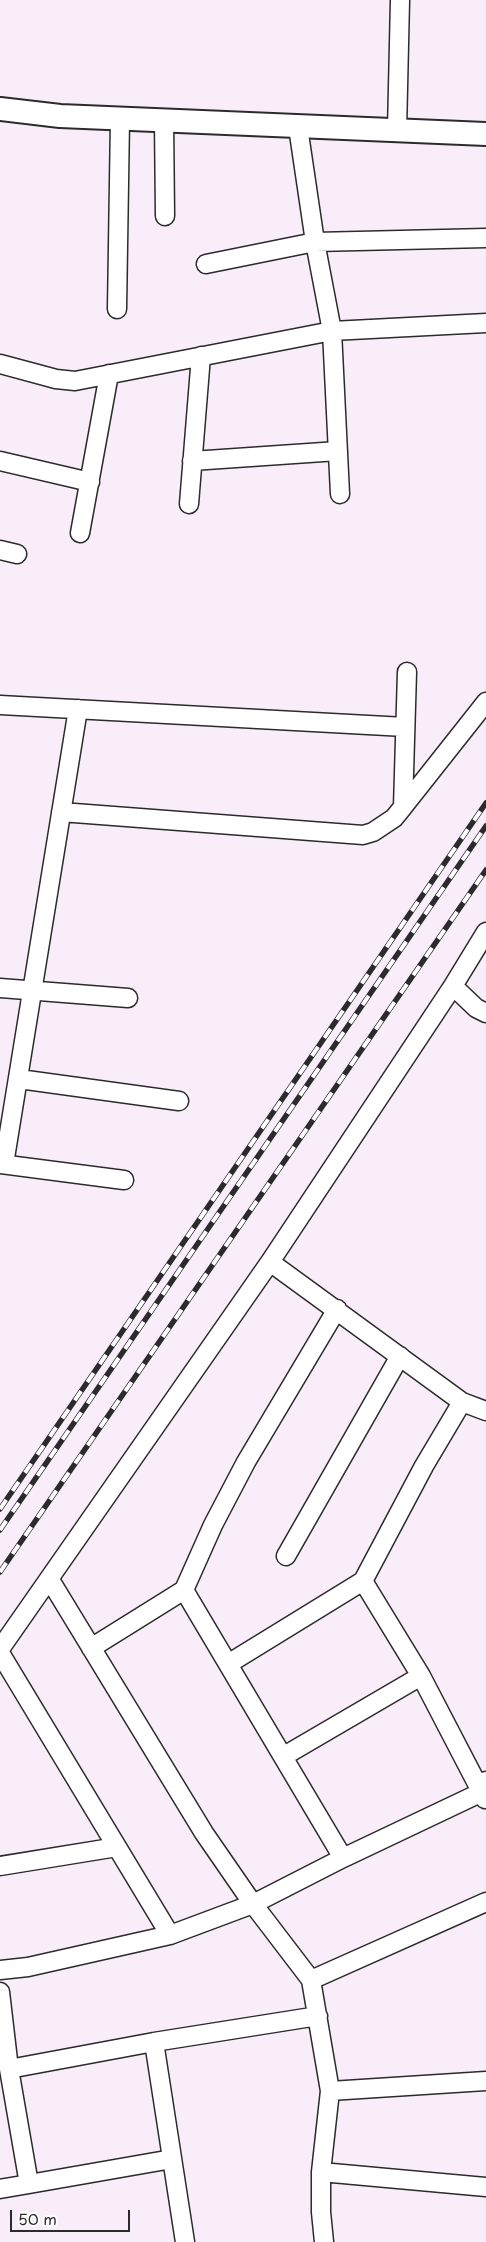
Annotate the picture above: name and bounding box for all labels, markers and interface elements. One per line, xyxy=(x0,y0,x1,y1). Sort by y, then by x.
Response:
scale bar xyxy=(12,2200,132,2232)
text: 50 m xyxy=(18,2207,57,2230)

